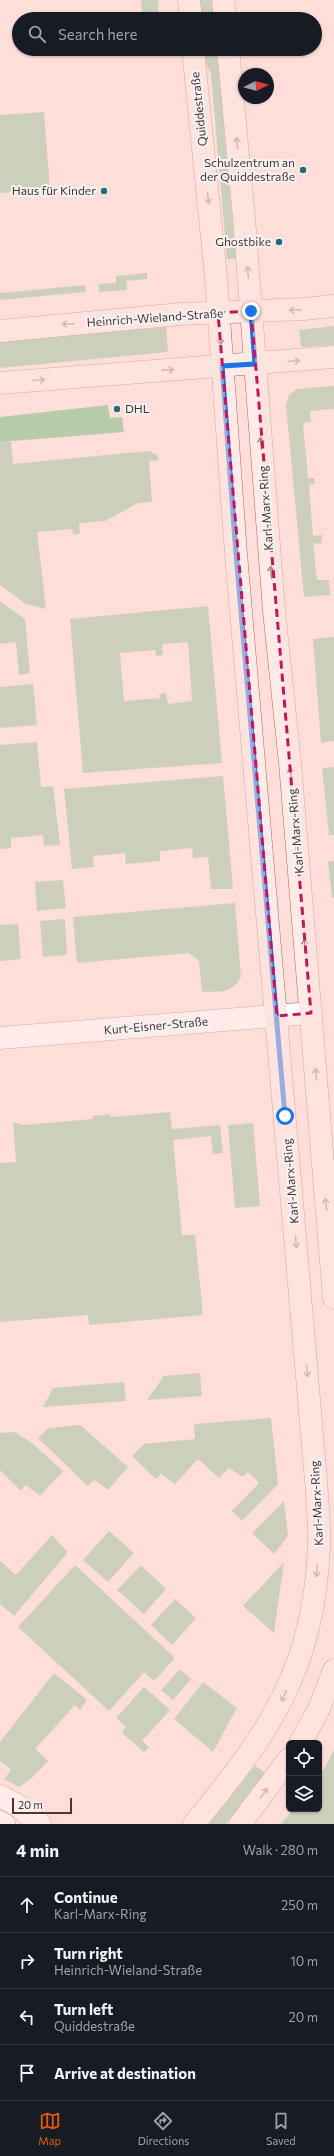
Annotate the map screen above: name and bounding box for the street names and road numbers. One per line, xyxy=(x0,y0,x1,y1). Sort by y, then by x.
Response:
street label: Quiddestraße xyxy=(187,71,209,147)
street label: Heinrich-Wieland-Straße xyxy=(86,305,224,329)
street label: Karl-Marx-Ring xyxy=(255,465,275,551)
street label: Karl-Marx-Ring xyxy=(284,787,306,874)
street label: Kurt-Eisner-Straße xyxy=(103,1013,209,1037)
street label: Karl-Marx-Ring xyxy=(279,1137,301,1224)
street label: Karl-Marx-Ring xyxy=(307,1460,325,1546)

